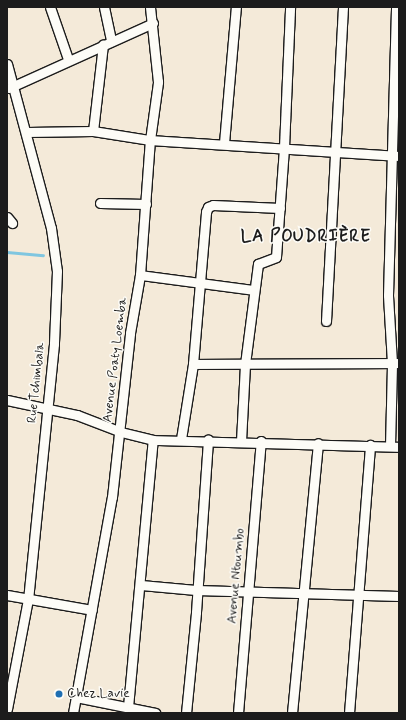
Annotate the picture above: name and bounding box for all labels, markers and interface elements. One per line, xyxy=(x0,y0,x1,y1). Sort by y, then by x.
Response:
district label: LA POUDRIÈRE xyxy=(242,227,370,247)
street label: Avenue Poaty Loemba xyxy=(101,298,131,422)
street label: Rue Tchimbala xyxy=(25,342,49,424)
street label: Avenue Ntoumbo xyxy=(225,529,249,623)
place label: Chez Lavie xyxy=(67,686,130,702)
marker: Chez Lavie xyxy=(54,689,64,699)

